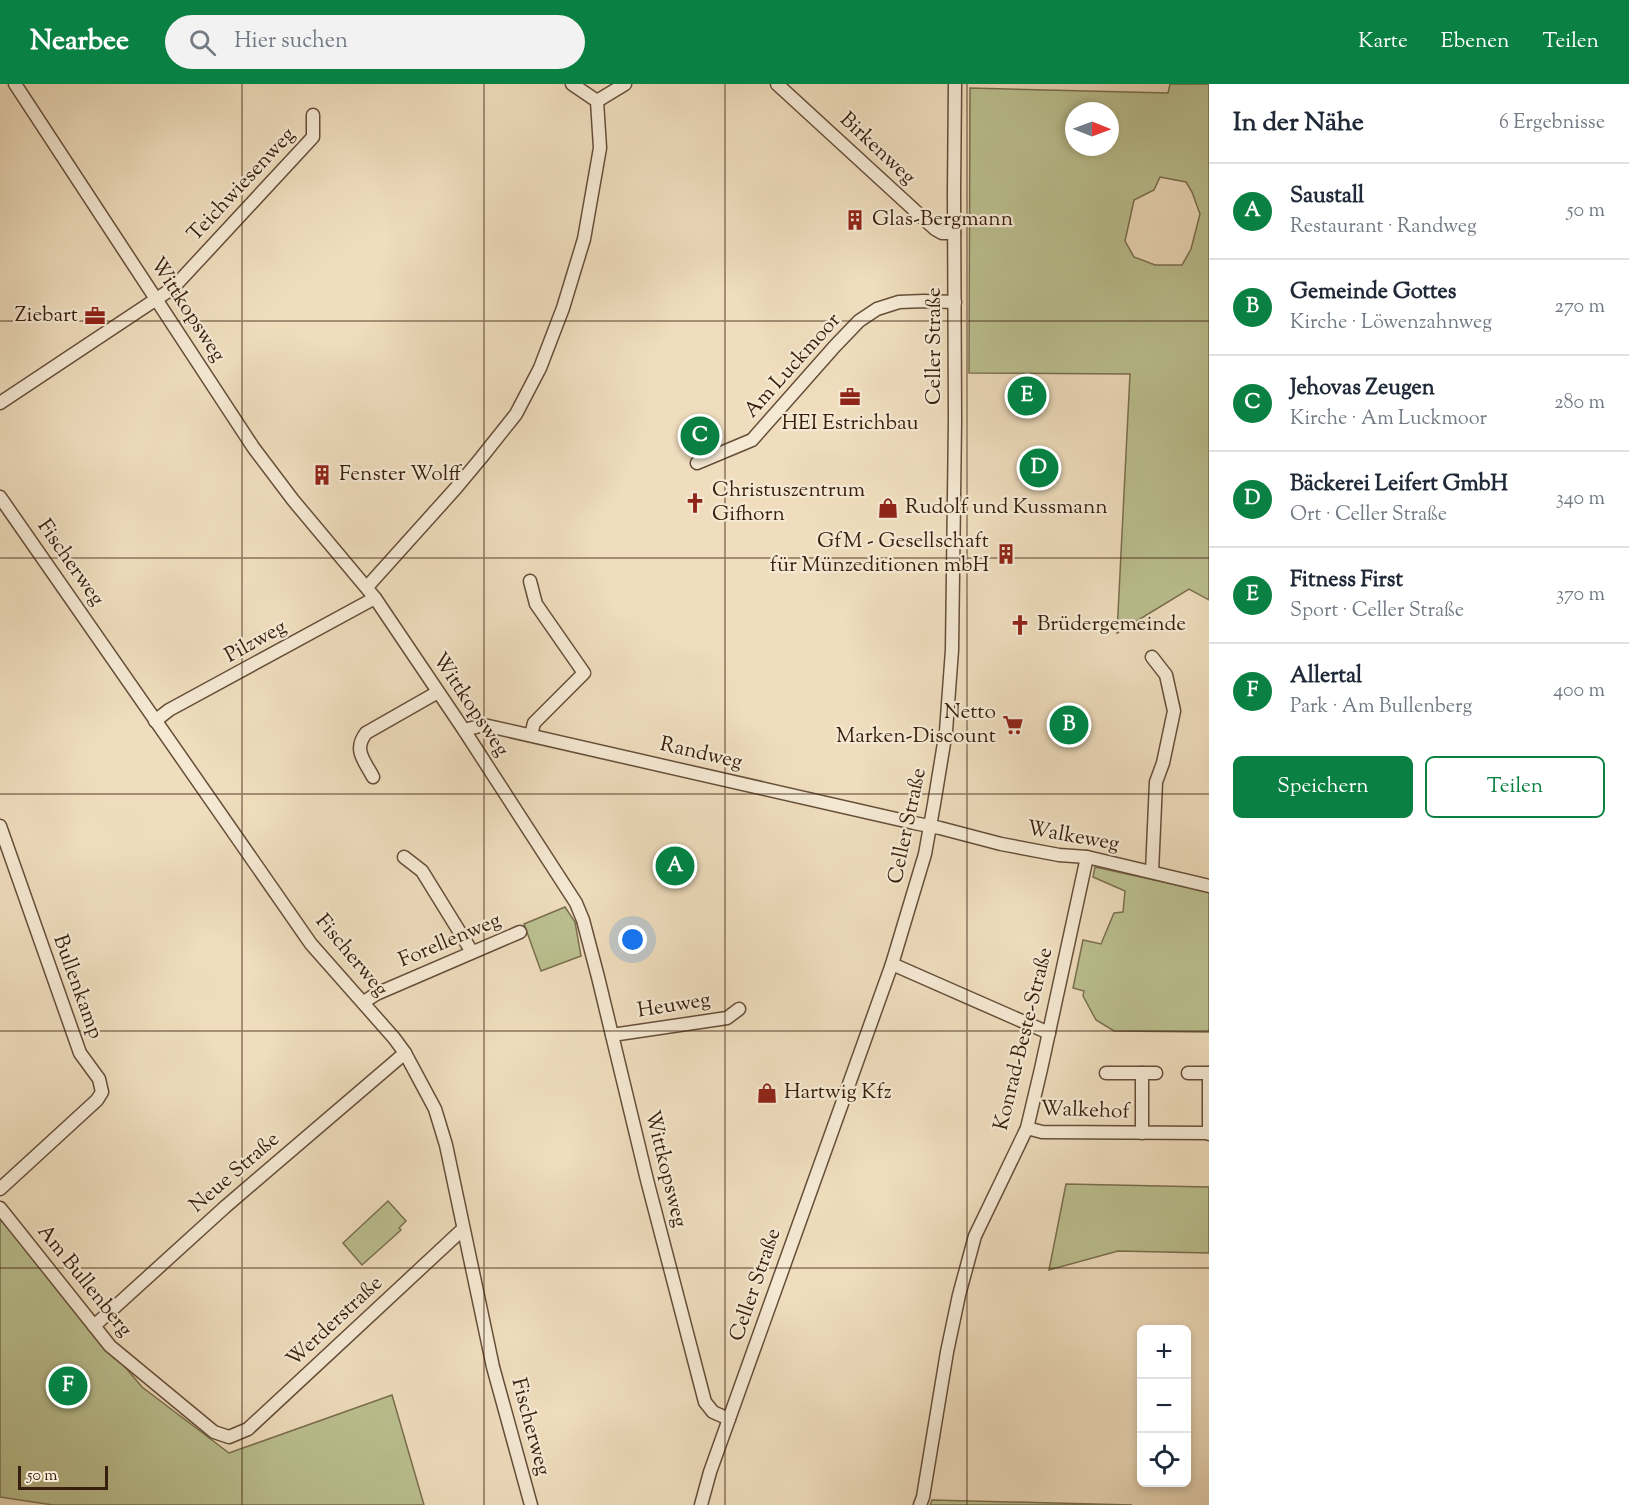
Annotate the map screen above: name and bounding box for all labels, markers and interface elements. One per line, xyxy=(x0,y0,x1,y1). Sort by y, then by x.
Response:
search box xyxy=(165,15,585,69)
text: Nearbee xyxy=(30,22,129,62)
icon: search xyxy=(186,26,219,59)
text: Hier suchen xyxy=(234,26,348,58)
text: Karte xyxy=(1358,27,1408,57)
text: Ebenen xyxy=(1441,27,1509,57)
text: Teilen xyxy=(1542,27,1599,57)
north arrow xyxy=(1065,102,1119,156)
text: In der Nähe xyxy=(1233,105,1364,142)
street label: Birkenweg xyxy=(832,106,922,192)
text: 6 Ergebnisse xyxy=(1499,109,1605,138)
street label: Teichwiesenweg xyxy=(181,121,303,249)
text: Saustall xyxy=(1290,181,1364,213)
text: A xyxy=(1244,197,1261,226)
text: 50 m xyxy=(1567,197,1605,226)
place label: Glas-Bergmann xyxy=(872,205,1013,235)
building icon: Glas-Bergmann xyxy=(843,208,867,232)
text: Restaurant · Randweg xyxy=(1290,213,1477,242)
street label: Wittkopsweg xyxy=(142,252,232,368)
text: Gemeinde Gottes xyxy=(1290,277,1457,309)
street label: Celler Straße xyxy=(920,287,950,405)
text: B xyxy=(1246,293,1259,322)
text: 270 m xyxy=(1555,293,1605,322)
place label: Ziebart xyxy=(15,301,78,331)
office icon: Ziebart xyxy=(83,304,107,328)
street label: Am Luckmoor xyxy=(738,307,849,425)
text: Kirche · Löwenzahnweg xyxy=(1290,309,1492,338)
text: Jehovas Zeugen xyxy=(1290,373,1435,405)
pin: E xyxy=(1008,374,1046,418)
office icon: HEI Estrichbau xyxy=(838,385,862,409)
text: C xyxy=(1244,389,1261,418)
text: 280 m xyxy=(1554,389,1605,418)
text: Kirche · Am Luckmoor xyxy=(1290,405,1487,434)
place label: HEI Estrichbau xyxy=(782,409,918,439)
pin: C xyxy=(680,414,720,458)
pin: D xyxy=(1020,446,1058,490)
place label: Fenster Wolff xyxy=(339,460,463,490)
building icon: Fenster Wolff xyxy=(310,463,334,487)
text: Bäckerei Leifert GmbH xyxy=(1290,469,1508,501)
place label: Christuszentrum Gifhorn xyxy=(712,476,865,530)
text: D xyxy=(1245,485,1260,514)
text: 340 m xyxy=(1556,485,1605,514)
church icon: Christuszentrum Gifhorn xyxy=(683,491,707,515)
place label: Rudolf und Kussmann xyxy=(905,493,1108,523)
shop icon: Rudolf und Kussmann xyxy=(876,496,900,520)
text: Ort · Celler Straße xyxy=(1290,501,1447,530)
street label: Fischerweg xyxy=(29,514,111,612)
place label: GfM - Gesellschaft für Münzeditionen mbH xyxy=(770,527,989,581)
building icon: GfM - Gesellschaft für Münzeditionen mbH xyxy=(994,542,1018,566)
text: Fitness First xyxy=(1290,565,1403,597)
text: E xyxy=(1246,581,1259,610)
text: 370 m xyxy=(1556,581,1605,610)
text: Sport · Celler Straße xyxy=(1290,597,1464,626)
place label: Brüdergemeinde xyxy=(1037,610,1186,640)
street label: Pilzweg xyxy=(220,613,292,671)
church icon: Brüdergemeinde xyxy=(1008,613,1032,637)
street label: Wittkopsweg xyxy=(424,647,516,763)
text: Allertal xyxy=(1290,661,1362,693)
text: F xyxy=(1247,677,1258,706)
text: 400 m xyxy=(1553,677,1605,706)
text: Park · Am Bullenberg xyxy=(1290,693,1472,722)
place label: Netto Marken-Discount xyxy=(836,698,996,752)
pin: B xyxy=(1050,702,1088,748)
supermarket icon: Netto Marken-Discount xyxy=(1001,713,1025,737)
street label: Randweg xyxy=(657,730,745,778)
button: Speichern xyxy=(1233,756,1413,818)
button: Teilen xyxy=(1425,756,1605,818)
street label: Celler Straße xyxy=(881,765,935,887)
street label: Walkeweg xyxy=(1024,814,1122,860)
pin: A xyxy=(656,844,694,888)
street label: Forellenweg xyxy=(394,906,506,976)
street label: Fischerweg xyxy=(307,908,395,1004)
your location xyxy=(618,925,647,954)
street label: Bullenkamp xyxy=(44,931,110,1043)
street label: Konrad-Beste-Straße xyxy=(987,944,1061,1134)
street label: Heuweg xyxy=(635,985,713,1027)
place label: Hartwig Kfz xyxy=(784,1078,892,1108)
shop icon: Hartwig Kfz xyxy=(755,1081,779,1105)
street label: Walkehof xyxy=(1040,1094,1132,1128)
street label: Wittkopsweg xyxy=(636,1107,694,1231)
street label: Neue Straße xyxy=(183,1125,287,1221)
street label: Am Bullenberg xyxy=(29,1218,139,1344)
street label: Celler Straße xyxy=(723,1224,789,1346)
street label: Werderstraße xyxy=(280,1269,390,1375)
map controls xyxy=(1137,1325,1191,1487)
button: + xyxy=(1137,1325,1191,1379)
pin: F xyxy=(48,1364,88,1408)
street label: Fischerweg xyxy=(503,1375,557,1479)
button: − xyxy=(1137,1379,1191,1433)
button: locate xyxy=(1137,1433,1191,1487)
scale bar xyxy=(18,1463,108,1490)
text: 50 m xyxy=(27,1465,58,1488)

